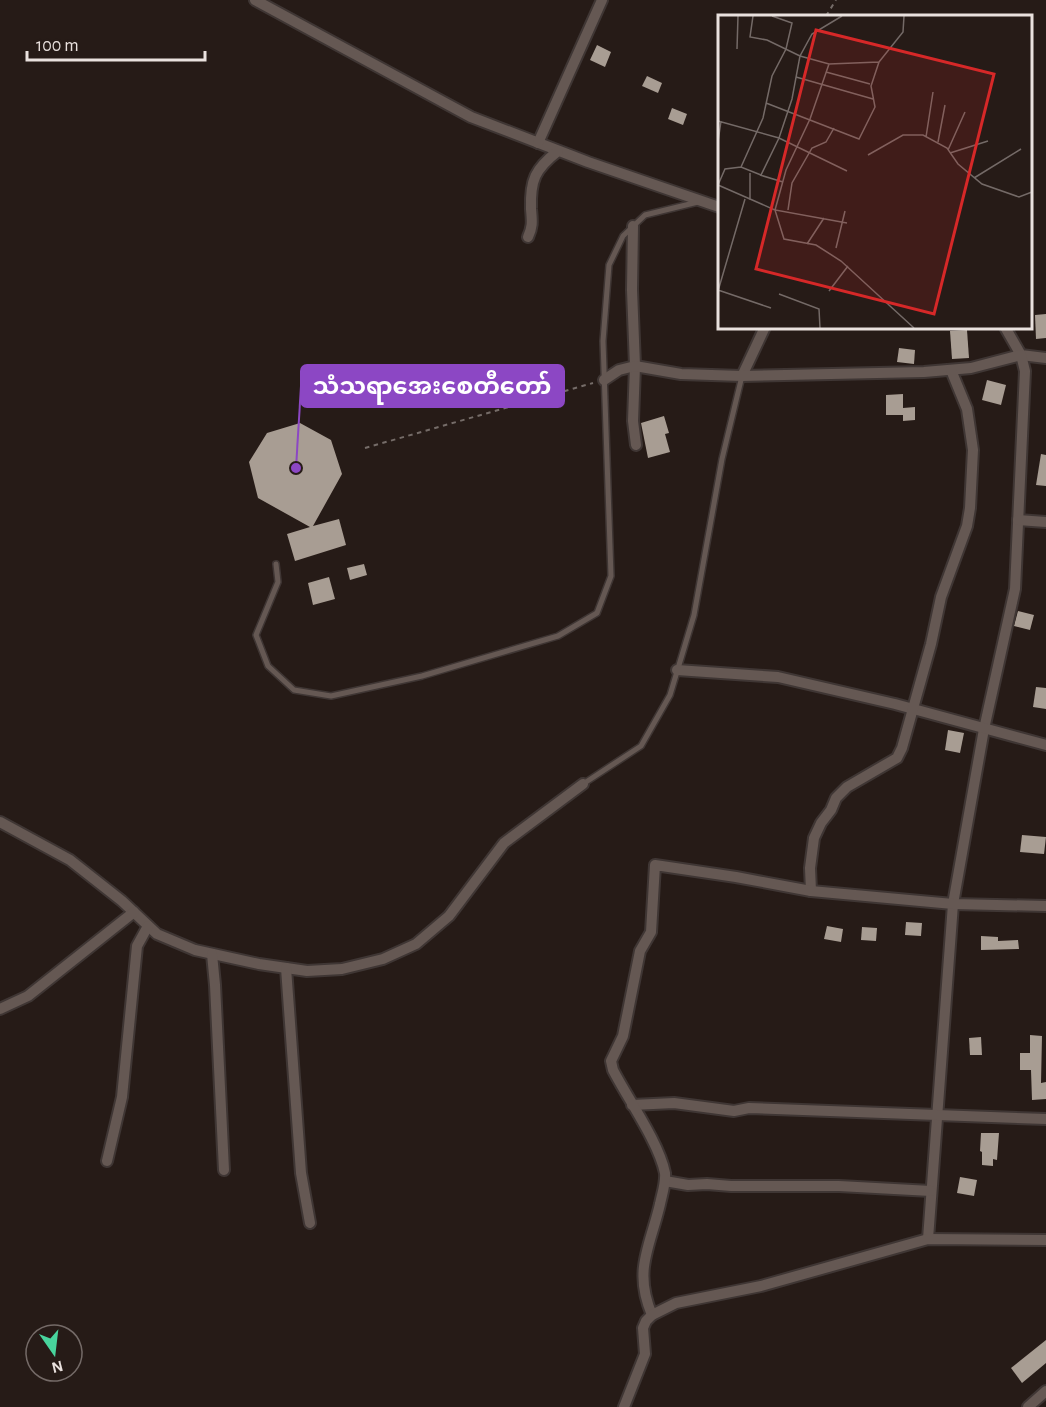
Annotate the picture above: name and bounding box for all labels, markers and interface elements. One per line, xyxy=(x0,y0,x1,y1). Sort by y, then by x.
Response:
inset map xyxy=(718,15,1031,328)
scale bar xyxy=(27,24,206,62)
text: 100 m xyxy=(36,37,79,55)
callout: သံသရာအေးစေတီတော် xyxy=(301,365,564,407)
text: သံသရာအေးစေတီတော် xyxy=(313,370,551,405)
north arrow xyxy=(24,1323,84,1383)
text: N xyxy=(50,1357,65,1376)

